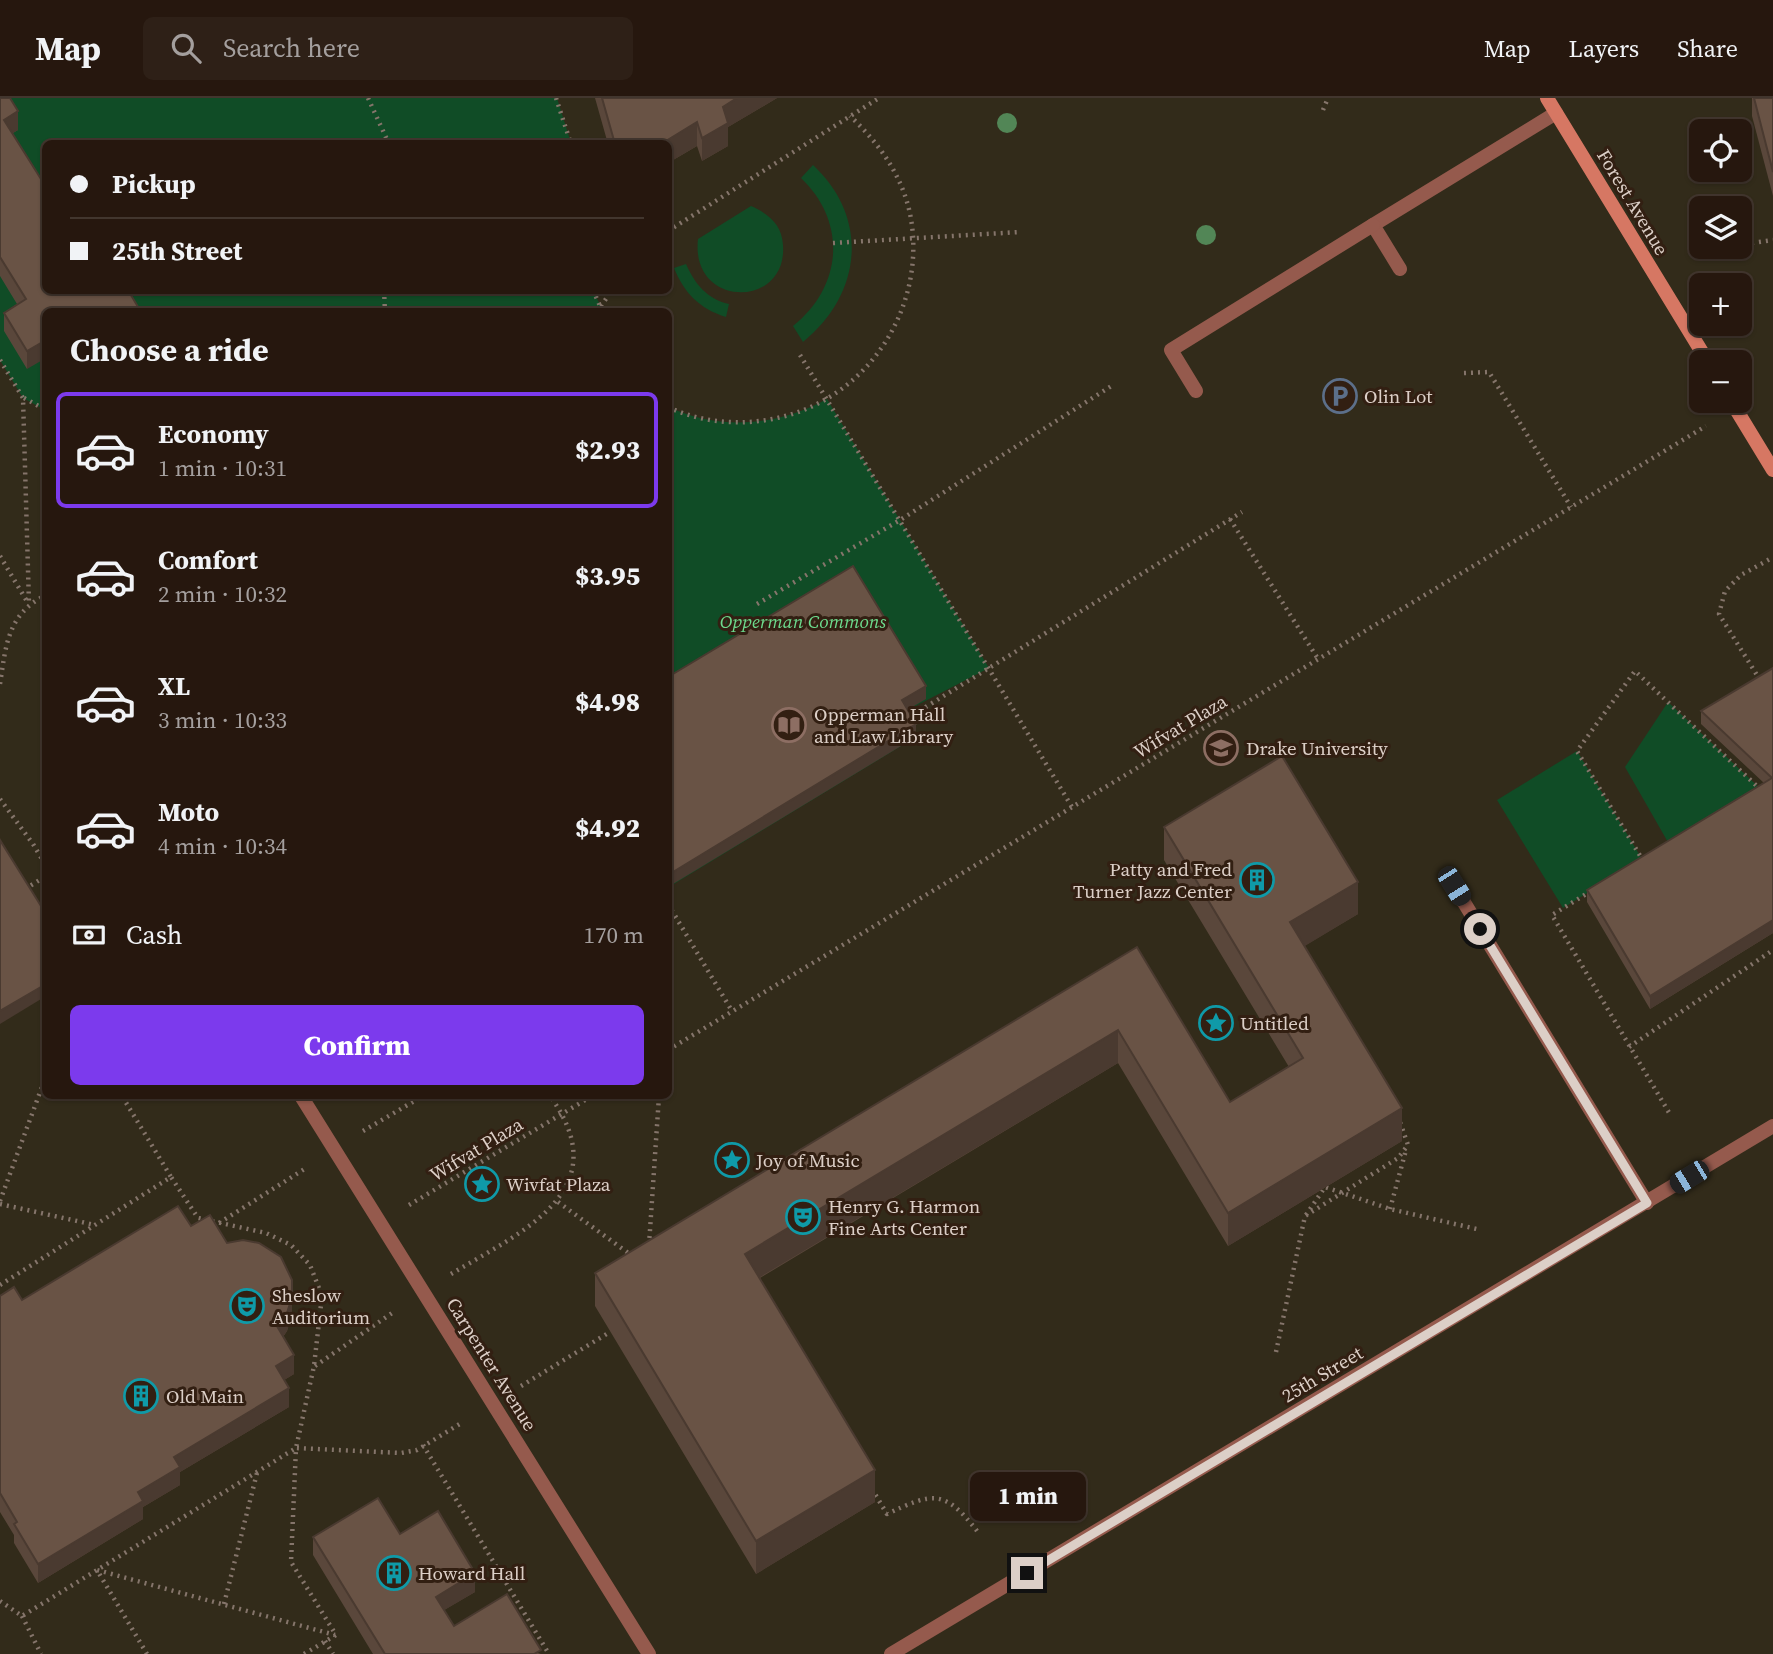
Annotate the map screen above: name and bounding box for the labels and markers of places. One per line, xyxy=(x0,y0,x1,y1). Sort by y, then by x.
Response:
parking icon: Olin Lot xyxy=(1321,377,1359,415)
place label: Olin Lot xyxy=(1364,383,1433,409)
place label: Opperman Hall and Law Library xyxy=(814,701,953,749)
library icon: Opperman Hall and Law Library xyxy=(770,706,808,744)
school or university icon: Drake University xyxy=(1202,729,1240,767)
place label: Drake University xyxy=(1246,735,1388,761)
place label: Patty and Fred Turner Jazz Center xyxy=(1073,856,1232,904)
building icon: Patty and Fred Turner Jazz Center xyxy=(1238,861,1276,899)
place icon: Untitled xyxy=(1197,1004,1235,1042)
place label: Untitled xyxy=(1240,1010,1309,1036)
place icon: Joy of Music xyxy=(713,1141,751,1179)
place label: Joy of Music xyxy=(755,1147,860,1173)
place icon: Wivfat Plaza xyxy=(463,1165,501,1203)
place label: Wivfat Plaza xyxy=(506,1171,611,1197)
place label: Henry G. Harmon Fine Arts Center xyxy=(828,1193,980,1241)
theatre icon: Henry G. Harmon Fine Arts Center xyxy=(784,1198,822,1236)
place label: Sheslow Auditorium xyxy=(272,1282,370,1330)
theatre icon: Sheslow Auditorium xyxy=(228,1287,266,1325)
building icon: Old Main xyxy=(122,1377,160,1415)
place label: Old Main xyxy=(166,1383,244,1409)
building icon: Howard Hall xyxy=(375,1554,413,1592)
place label: Howard Hall xyxy=(418,1560,526,1586)

